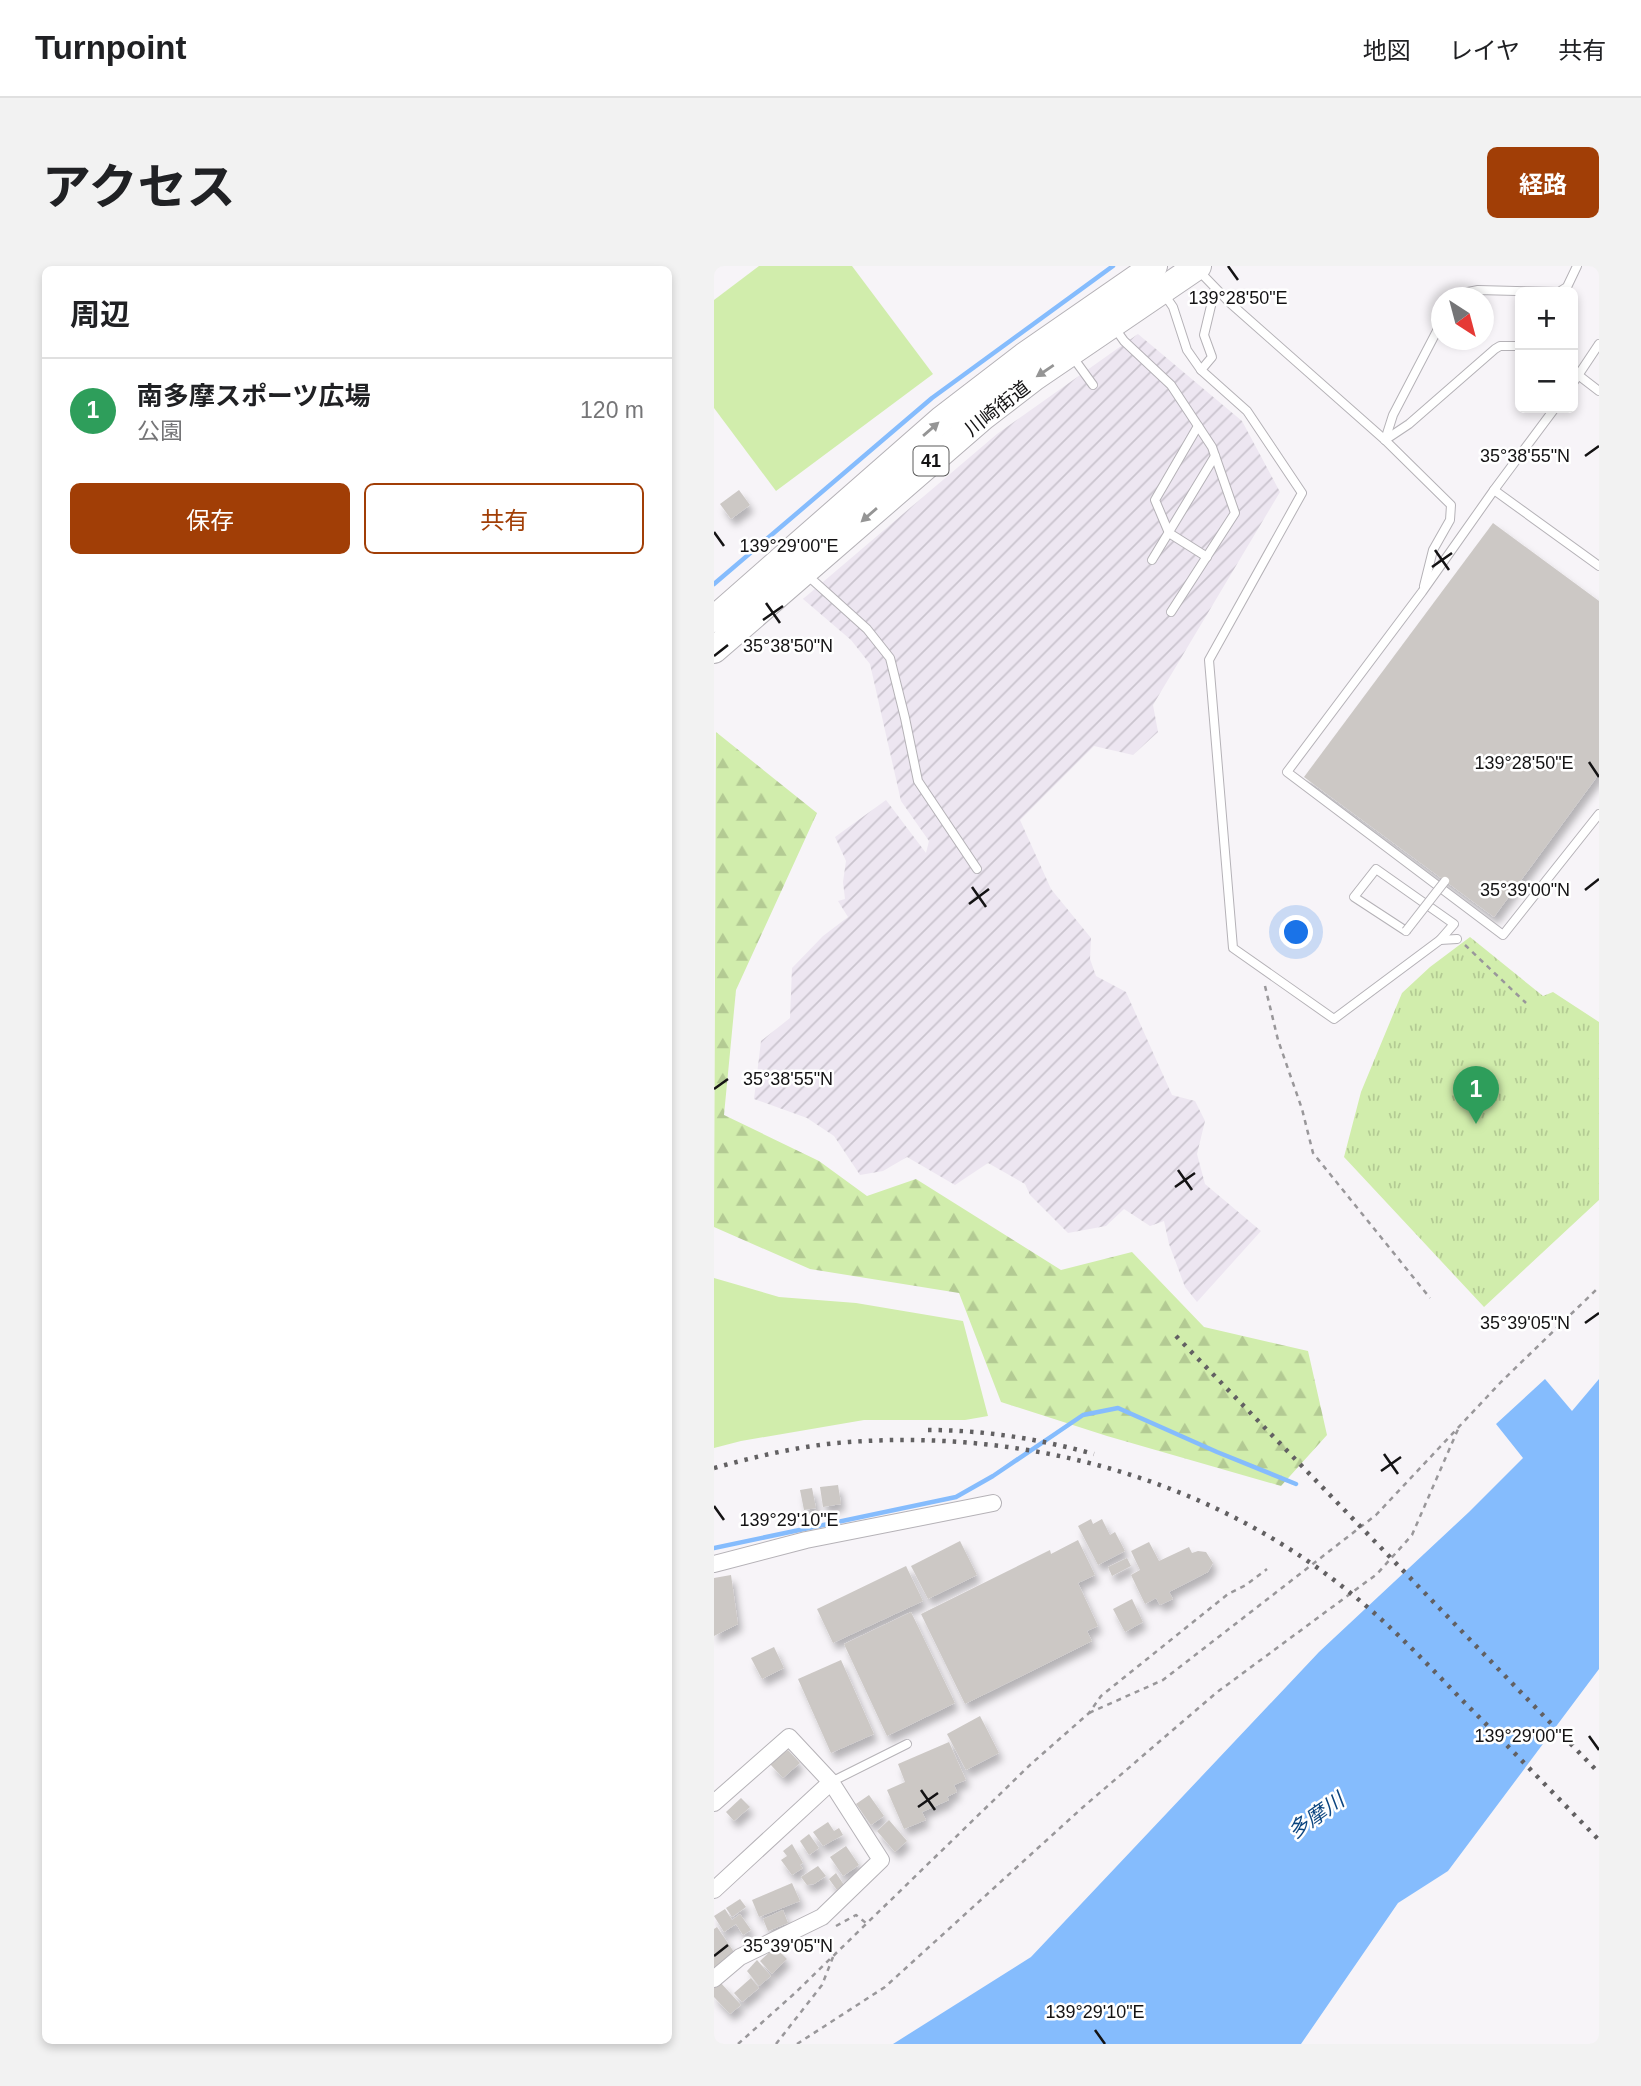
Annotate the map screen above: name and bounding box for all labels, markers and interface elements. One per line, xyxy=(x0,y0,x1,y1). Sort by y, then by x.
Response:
text: Turnpoint xyxy=(35,29,187,66)
text: 地図 xyxy=(1363,37,1411,64)
text: レイヤ xyxy=(1449,37,1520,64)
text: 共有 xyxy=(1558,37,1606,64)
button: 経路 xyxy=(1487,147,1599,218)
text: アクセス xyxy=(42,160,236,214)
north arrow xyxy=(1431,287,1494,350)
map controls xyxy=(1515,287,1578,413)
button: + xyxy=(1515,287,1578,350)
text: 139°28'50"E xyxy=(1188,288,1288,308)
text: 周辺 xyxy=(70,298,130,331)
button: − xyxy=(1515,350,1578,413)
one-way arrow xyxy=(1036,364,1054,378)
street label: 川崎街道 xyxy=(961,377,1034,440)
text: 南多摩スポーツ広場 xyxy=(137,381,370,411)
text: 1 xyxy=(87,397,99,423)
text: 120 m xyxy=(580,397,644,423)
text: 公園 xyxy=(137,418,183,444)
one-way arrow xyxy=(922,421,940,437)
road number: 41 xyxy=(914,446,948,476)
text: 35°38'55"N xyxy=(1480,446,1570,466)
button: 保存 xyxy=(70,483,350,554)
button: 共有 xyxy=(364,483,644,554)
one-way arrow xyxy=(860,507,877,522)
text: 139°29'00"E xyxy=(739,536,839,556)
text: 35°38'50"N xyxy=(743,636,833,656)
text: 139°28'50"E xyxy=(1474,753,1574,773)
text: 35°39'00"N xyxy=(1480,880,1570,900)
your location xyxy=(1279,915,1313,949)
pin: 1 xyxy=(1453,1066,1499,1124)
text: 35°38'55"N xyxy=(743,1069,833,1089)
text: 35°39'05"N xyxy=(1480,1313,1570,1333)
text: 139°29'10"E xyxy=(739,1510,839,1530)
text: 139°29'00"E xyxy=(1474,1726,1574,1746)
water label: 多摩川 xyxy=(1283,1787,1350,1843)
text: 35°39'05"N xyxy=(743,1936,833,1956)
text: 139°29'10"E xyxy=(1045,2002,1145,2022)

